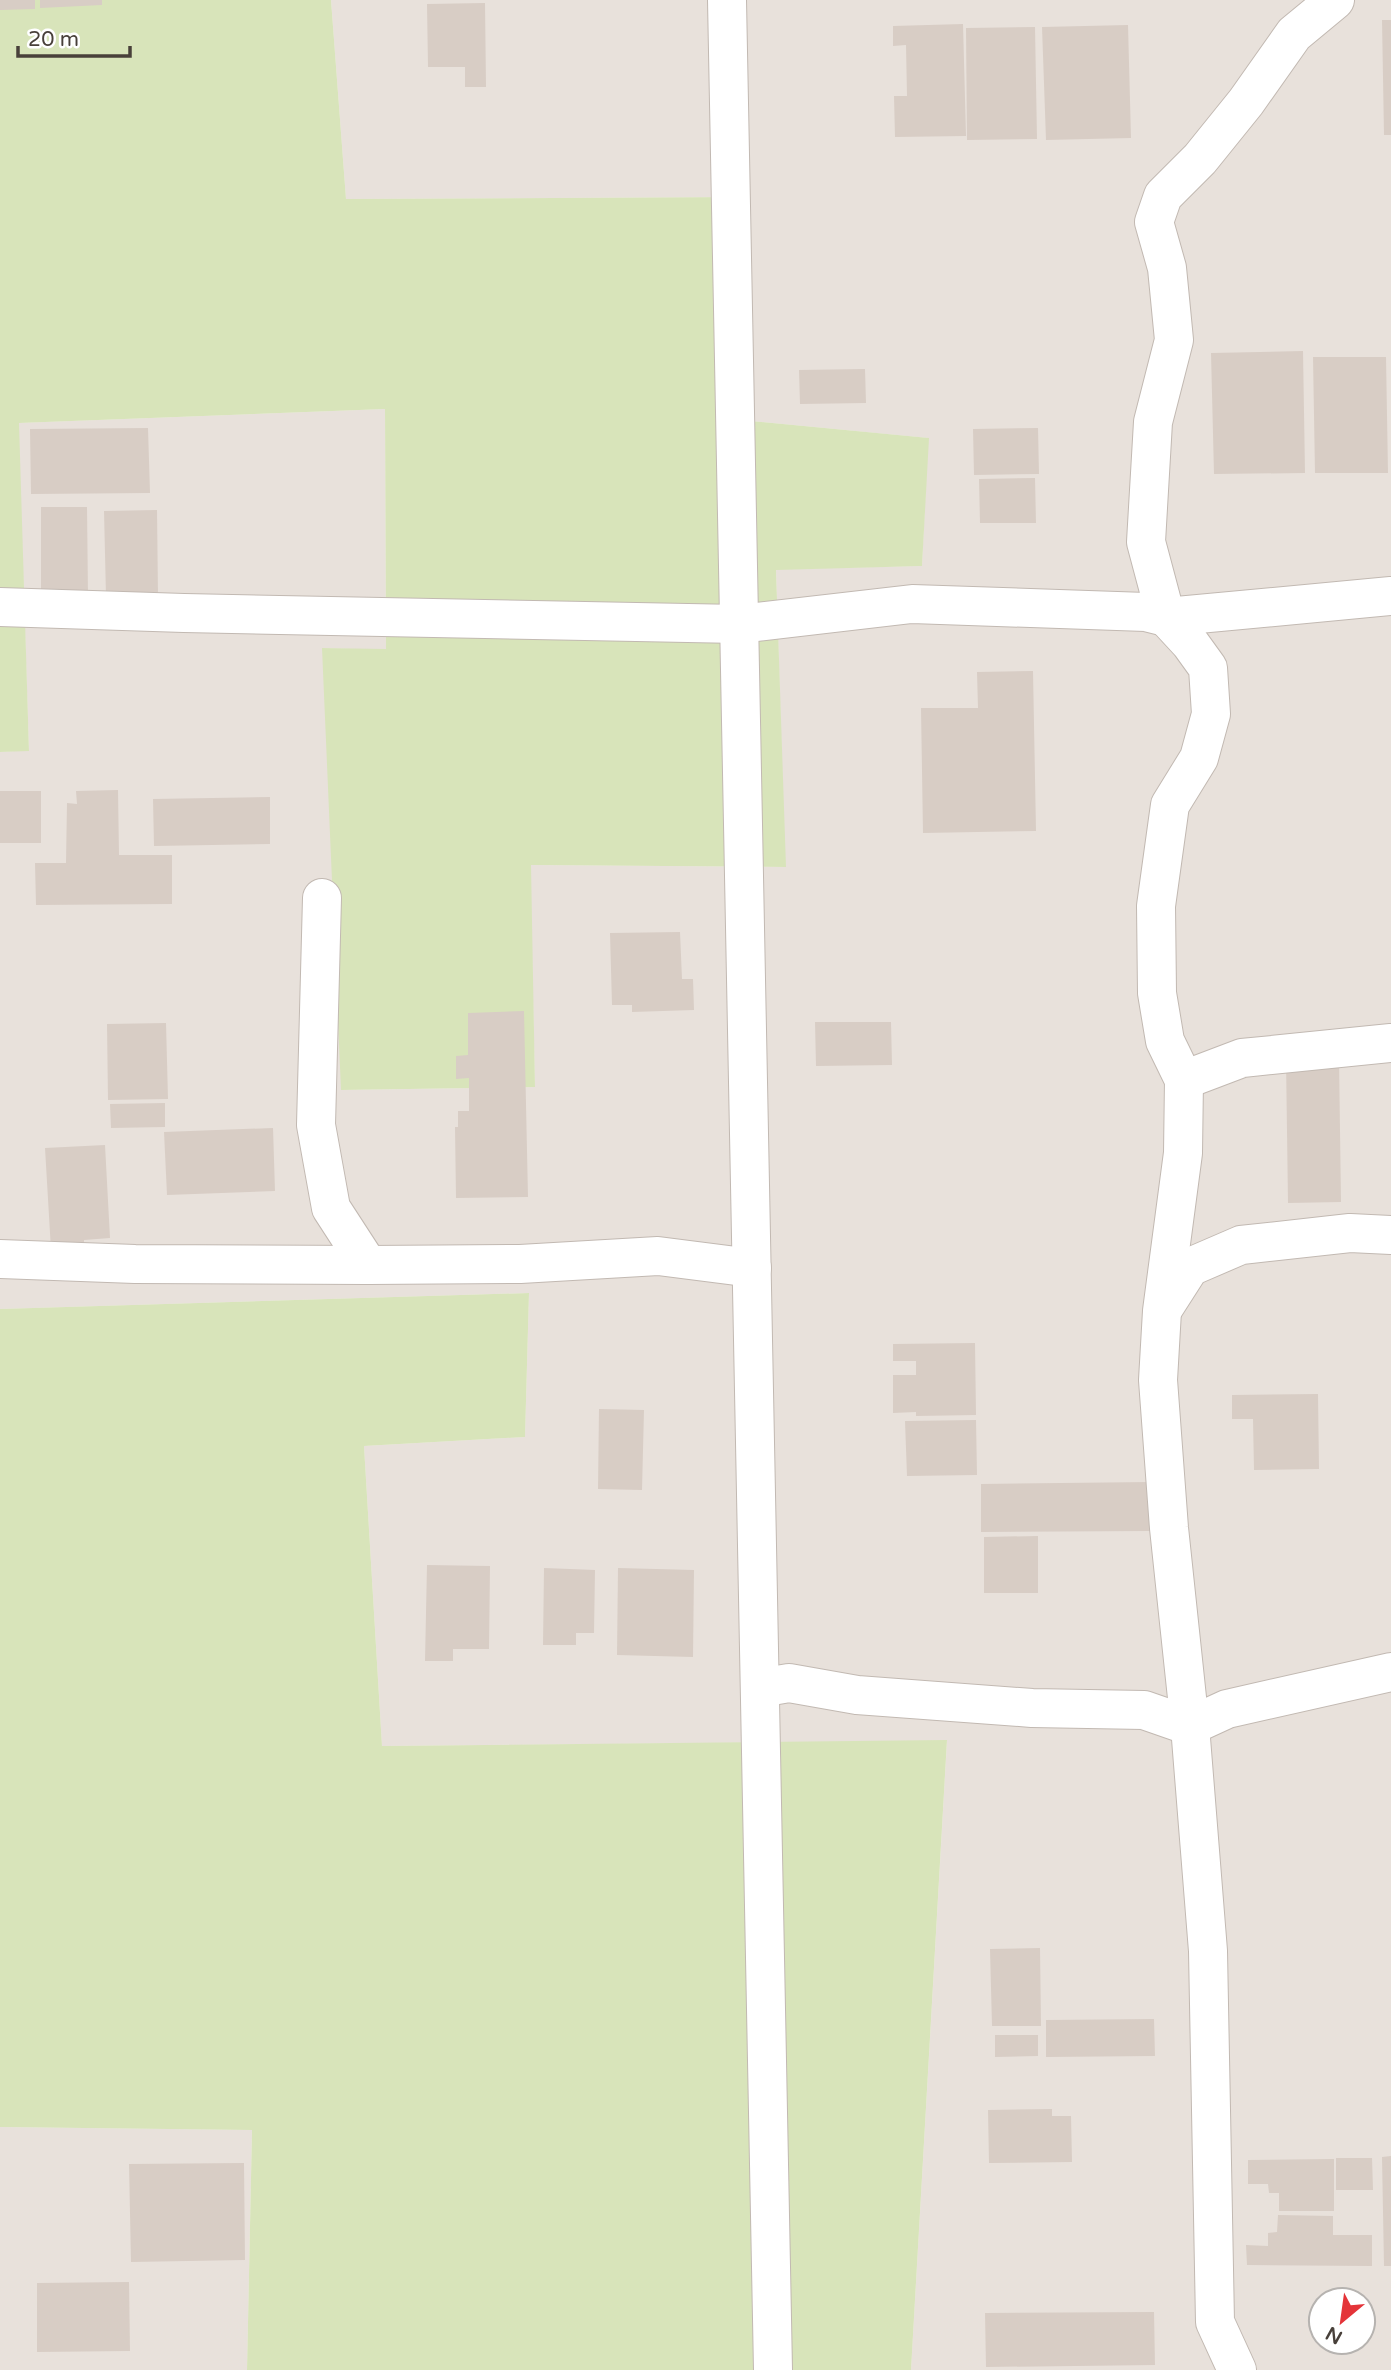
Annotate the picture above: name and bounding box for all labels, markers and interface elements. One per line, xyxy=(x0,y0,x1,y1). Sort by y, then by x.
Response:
scale bar xyxy=(18,14,130,58)
text: 20 m xyxy=(28,27,79,52)
north arrow xyxy=(1307,2286,1377,2356)
text: N xyxy=(1322,2322,1346,2348)

